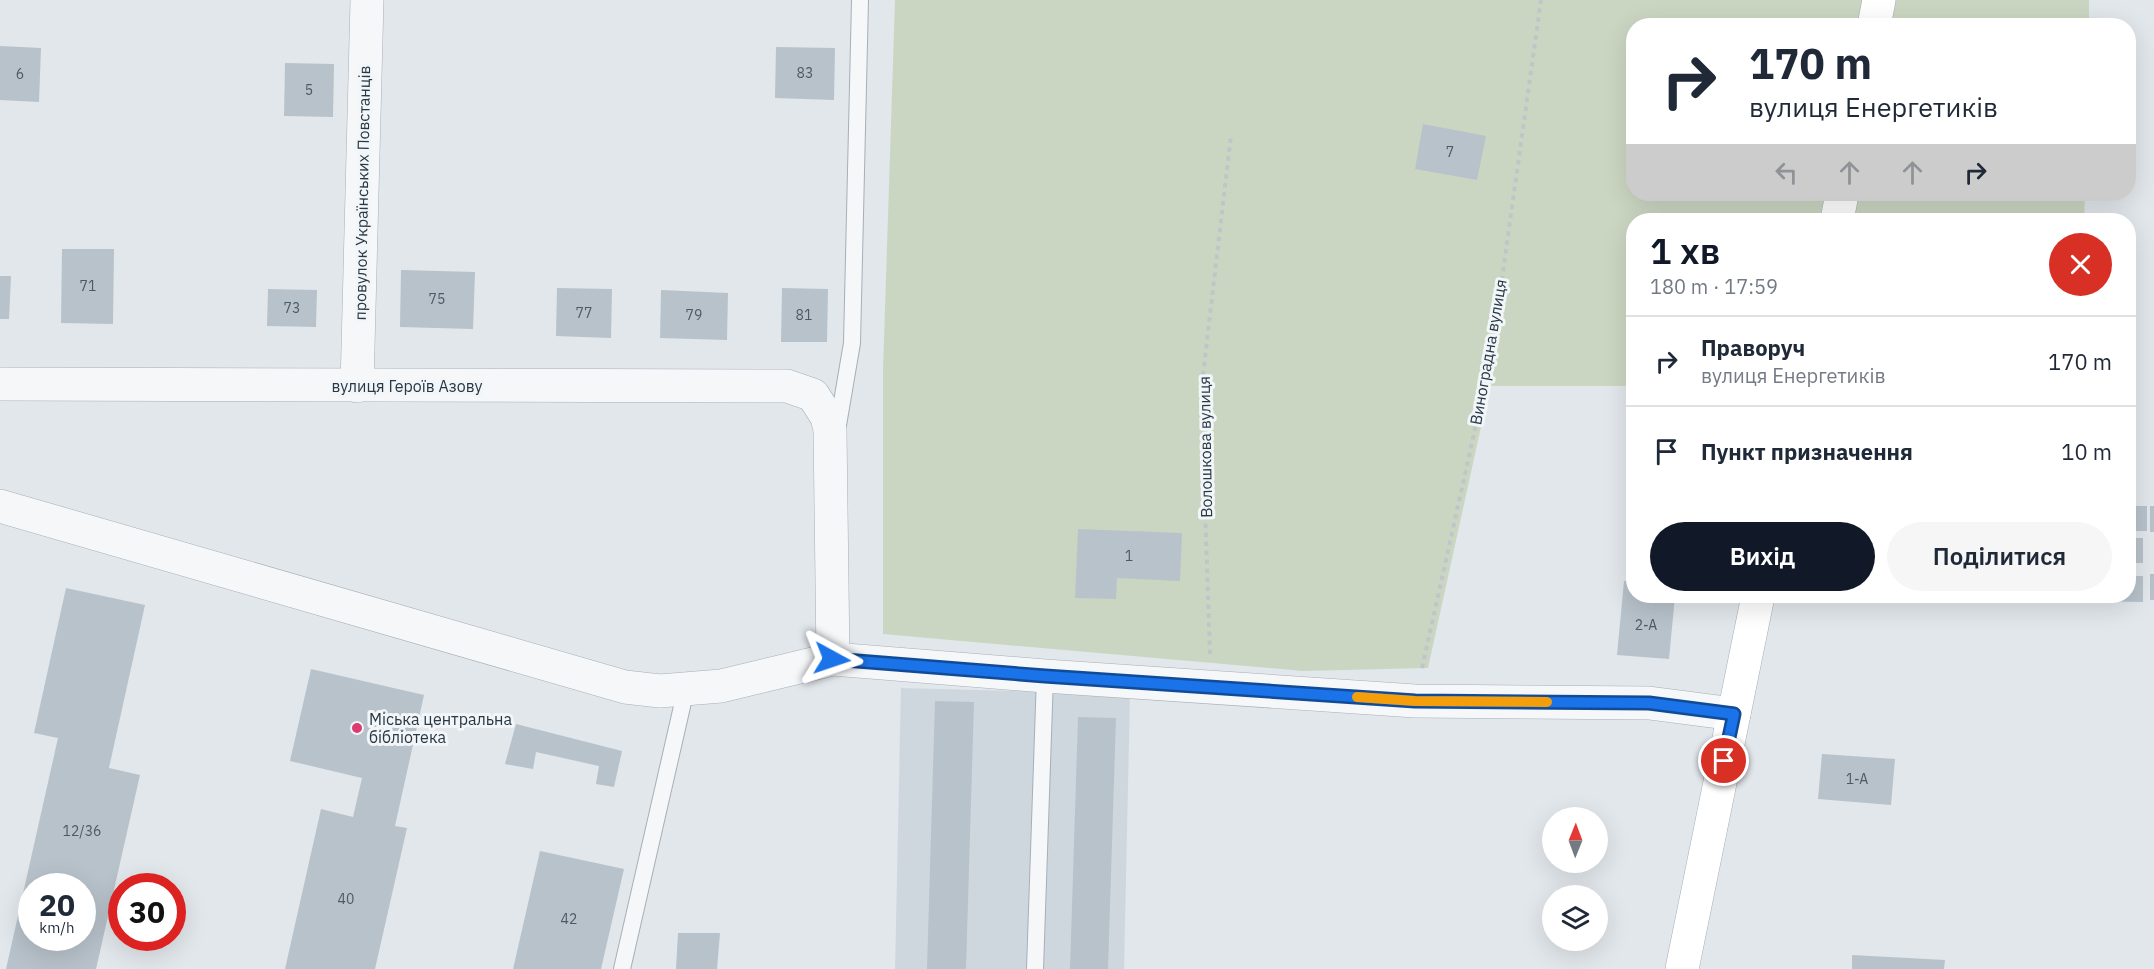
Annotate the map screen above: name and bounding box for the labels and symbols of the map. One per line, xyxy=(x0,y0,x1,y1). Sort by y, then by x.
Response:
house number: 83 xyxy=(797,64,813,82)
house number: 6 xyxy=(16,65,24,83)
street label: провулок Українських Повстанців xyxy=(350,65,374,321)
house number: 5 xyxy=(305,81,313,99)
house number: 7 xyxy=(1446,143,1454,161)
house number: 71 xyxy=(80,277,96,295)
street label: Виноградна вулиця xyxy=(1465,277,1511,427)
house number: 75 xyxy=(429,290,445,308)
house number: 73 xyxy=(284,299,300,317)
house number: 77 xyxy=(576,304,592,322)
house number: 79 xyxy=(686,306,702,324)
house number: 81 xyxy=(796,306,812,324)
street label: вулиця Героїв Азову xyxy=(331,376,483,396)
street label: Волошкова вулиця xyxy=(1194,376,1216,518)
house number: 1 xyxy=(1125,547,1133,565)
house number: 2-А xyxy=(1635,616,1657,634)
position arrow xyxy=(800,627,864,691)
place label: Міська центральна бібліотека xyxy=(369,709,512,747)
marker: Міська центральна бібліотека xyxy=(350,721,364,735)
pin xyxy=(1698,735,1749,786)
house number: 1-А xyxy=(1846,770,1868,788)
north arrow xyxy=(1542,807,1608,873)
house number: 12/36 xyxy=(63,822,101,840)
speed limit sign: 30 xyxy=(108,873,186,951)
house number: 40 xyxy=(338,890,354,908)
house number: 42 xyxy=(561,910,577,928)

